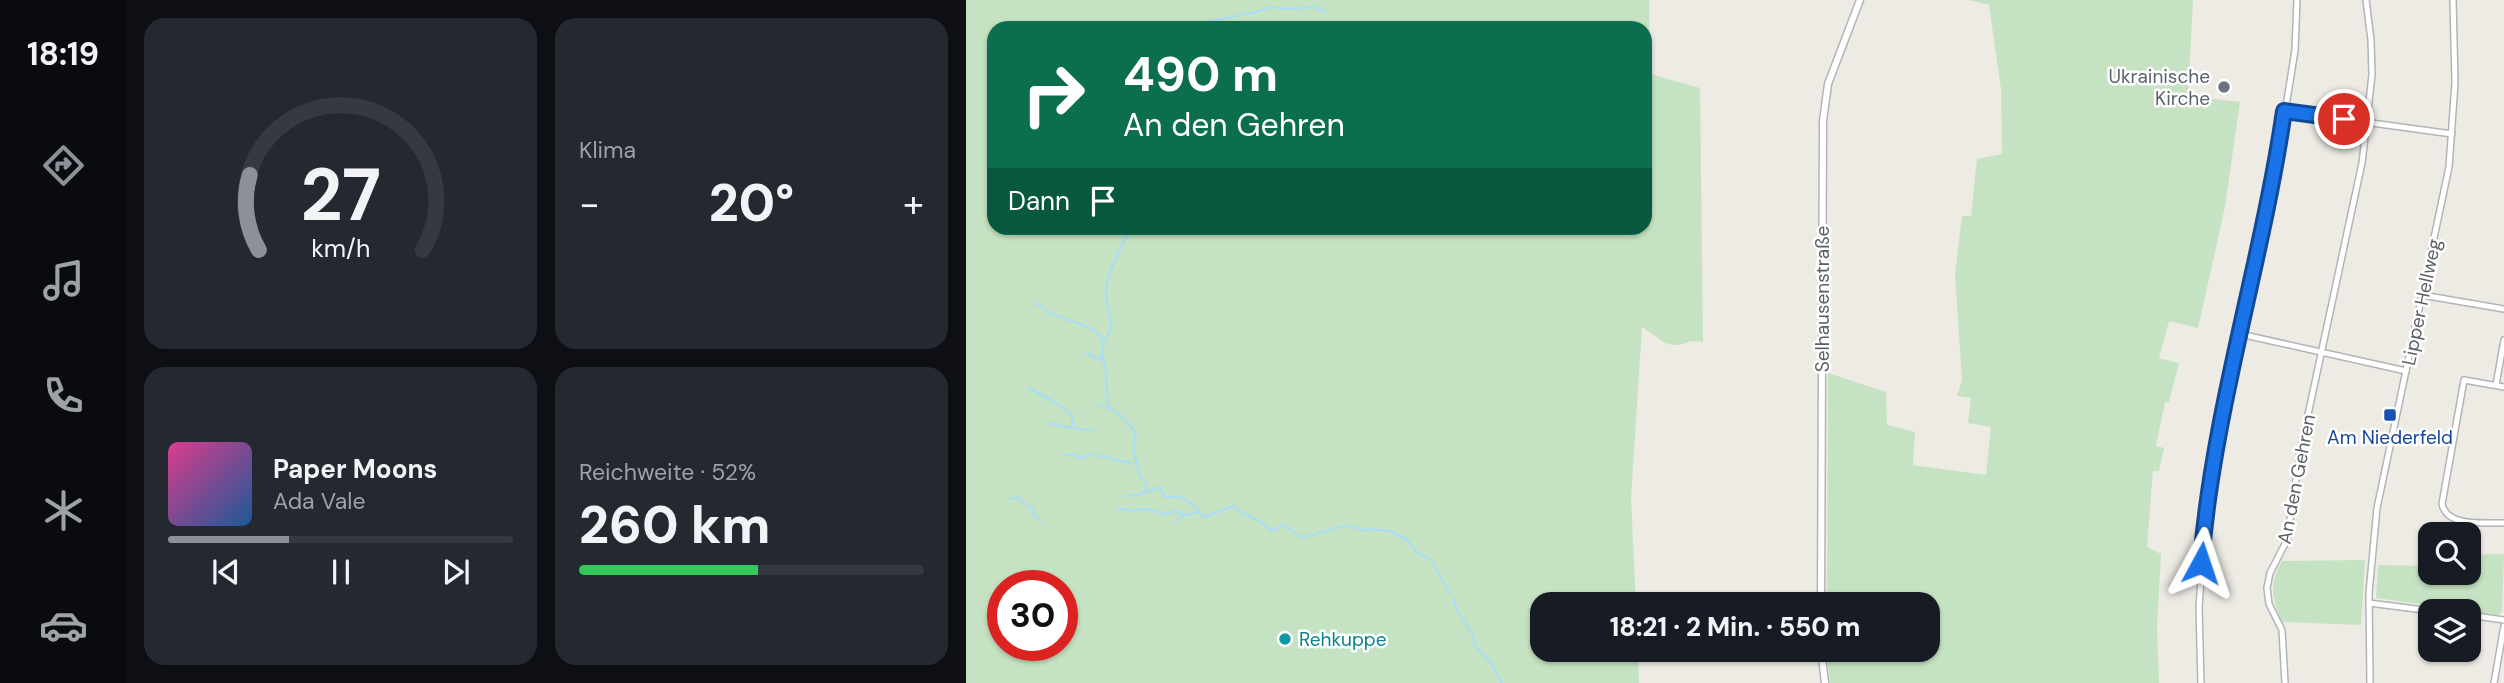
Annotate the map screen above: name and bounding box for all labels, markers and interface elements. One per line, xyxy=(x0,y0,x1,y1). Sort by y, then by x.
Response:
text: 18:19 xyxy=(27,33,99,75)
text: 490 m xyxy=(1123,42,1278,106)
icon: right xyxy=(1008,49,1099,140)
place label: Ukrainische Kirche xyxy=(2108,64,2210,111)
marker: Ukrainische Kirche xyxy=(2216,79,2232,95)
pin xyxy=(2314,89,2374,149)
icon: arrive xyxy=(2325,100,2363,138)
text: An den Gehren xyxy=(1123,104,1345,146)
text: Klima xyxy=(579,135,636,165)
icon: directions xyxy=(39,141,88,190)
text: 27 xyxy=(300,148,381,243)
text: 20° xyxy=(709,169,794,237)
text: − xyxy=(579,179,600,229)
text: + xyxy=(903,179,924,229)
icon: arrive xyxy=(1084,182,1122,220)
text: Dann xyxy=(1008,184,1070,218)
street label: Selhausenstraße xyxy=(1810,226,1835,372)
text: km/h xyxy=(311,231,370,264)
street label: Lipper Hellweg xyxy=(2396,236,2447,368)
icon: music xyxy=(39,256,88,305)
icon: phone xyxy=(39,371,88,420)
marker: Am Niederfeld xyxy=(2382,407,2398,423)
street label: An den Gehren xyxy=(2272,412,2321,546)
place label: Am Niederfeld xyxy=(2327,425,2453,450)
text: Paper Moons xyxy=(273,452,437,486)
text: Reichweite · 52% xyxy=(579,457,756,487)
icon: climate xyxy=(39,486,88,535)
text: Ada Vale xyxy=(273,486,366,516)
text: 260 km xyxy=(579,491,771,559)
map controls xyxy=(2418,522,2481,662)
button: search xyxy=(2418,522,2481,585)
position arrow xyxy=(2164,526,2238,600)
icon: previous xyxy=(207,553,245,591)
icon: pause xyxy=(322,553,360,591)
icon: next xyxy=(437,553,475,591)
speed limit sign: 30 xyxy=(987,570,1078,661)
button: layers xyxy=(2418,599,2481,662)
icon: car xyxy=(39,601,88,650)
text: 18:21 · 2 Min. · 550 m xyxy=(1610,610,1860,644)
place label: Rehkuppe xyxy=(1299,627,1386,652)
marker: Rehkuppe xyxy=(1277,631,1293,647)

